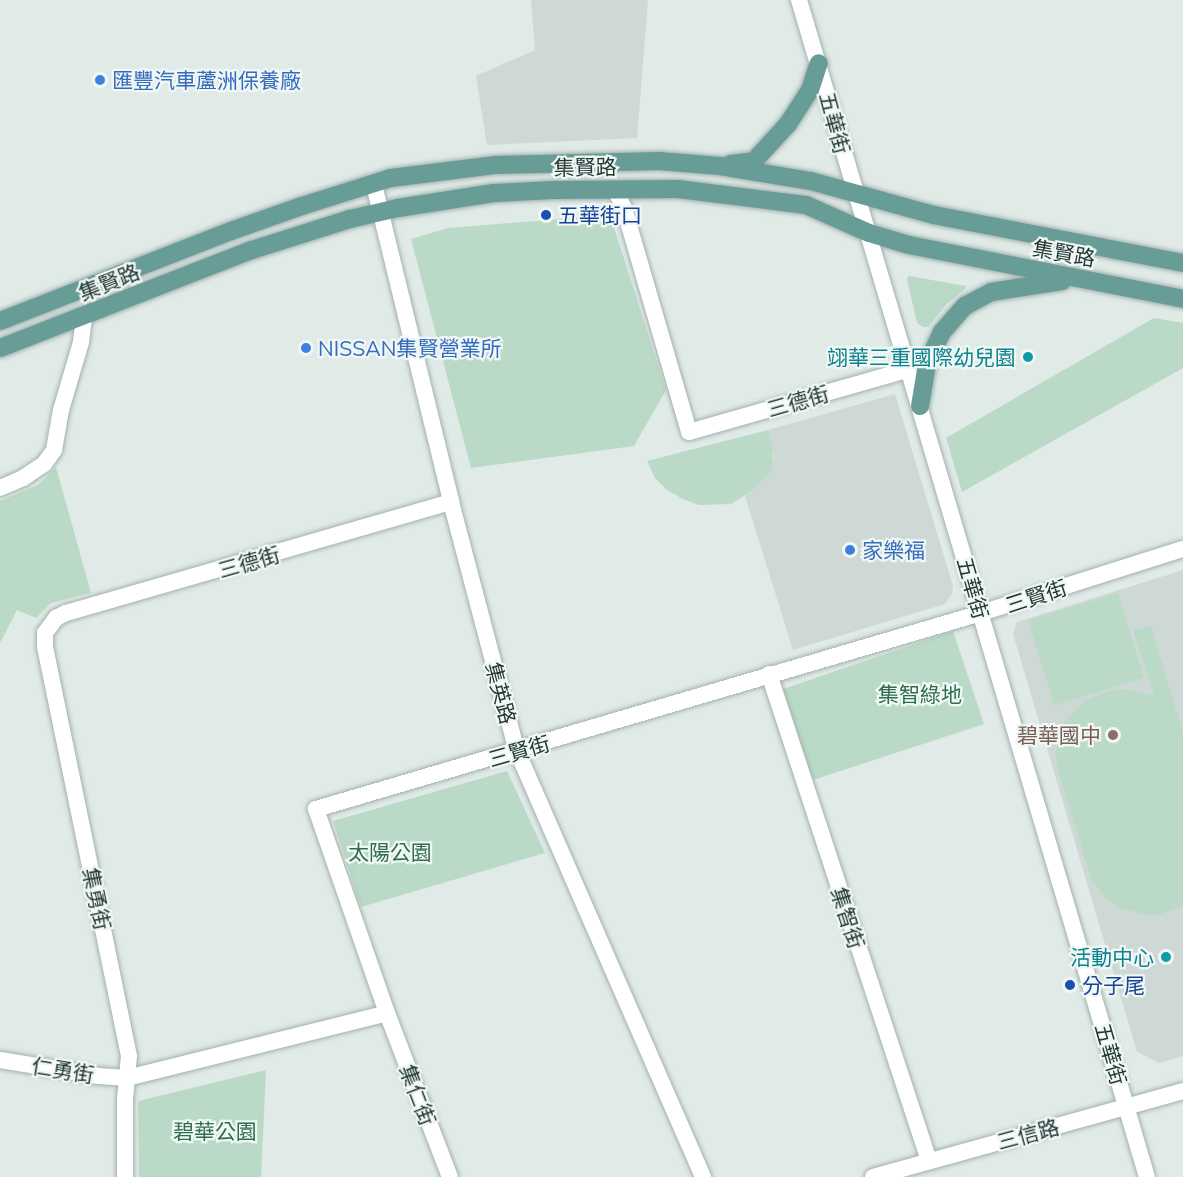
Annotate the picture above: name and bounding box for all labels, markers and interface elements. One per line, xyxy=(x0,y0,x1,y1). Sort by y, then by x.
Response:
place label: 匯豐汽車蘆洲保養廠 xyxy=(112,67,301,93)
marker: 匯豐汽車蘆洲保養廠 xyxy=(93,73,107,87)
street label: 五華街 xyxy=(815,89,855,157)
street label: 集賢路 xyxy=(553,154,617,180)
place label: 五華街口 xyxy=(558,202,642,228)
marker: 五華街口 xyxy=(539,208,553,222)
street label: 集賢路 xyxy=(1031,235,1097,271)
street label: 集賢路 xyxy=(75,259,143,305)
place label: NISSAN集賢營業所 xyxy=(318,335,501,361)
marker: NISSAN集賢營業所 xyxy=(299,341,313,355)
place label: 翊華三重國際幼兒園 xyxy=(827,344,1016,370)
marker: 翊華三重國際幼兒園 xyxy=(1021,350,1035,364)
street label: 三德街 xyxy=(764,380,832,422)
place label: 家樂福 xyxy=(862,537,925,563)
street label: 三德街 xyxy=(215,541,283,583)
marker: 家樂福 xyxy=(843,543,857,557)
street label: 五華街 xyxy=(952,554,994,622)
street label: 三賢街 xyxy=(1002,574,1070,618)
street label: 集英路 xyxy=(481,659,521,727)
park label: 集智綠地 xyxy=(878,681,962,707)
place label: 碧華國中 xyxy=(1017,722,1101,748)
marker: 碧華國中 xyxy=(1106,728,1120,742)
street label: 三賢街 xyxy=(485,730,553,772)
park label: 太陽公園 xyxy=(348,839,432,865)
street label: 集勇街 xyxy=(78,866,116,932)
street label: 集智街 xyxy=(826,884,870,952)
place label: 活動中心 xyxy=(1070,944,1154,970)
marker: 活動中心 xyxy=(1159,950,1173,964)
place label: 分子尾 xyxy=(1082,972,1145,998)
marker: 分子尾 xyxy=(1063,978,1077,992)
street label: 五華街 xyxy=(1090,1020,1132,1088)
street label: 仁勇街 xyxy=(30,1053,96,1087)
street label: 集仁街 xyxy=(395,1061,441,1129)
street label: 三信路 xyxy=(994,1114,1062,1154)
park label: 碧華公園 xyxy=(173,1118,257,1144)

